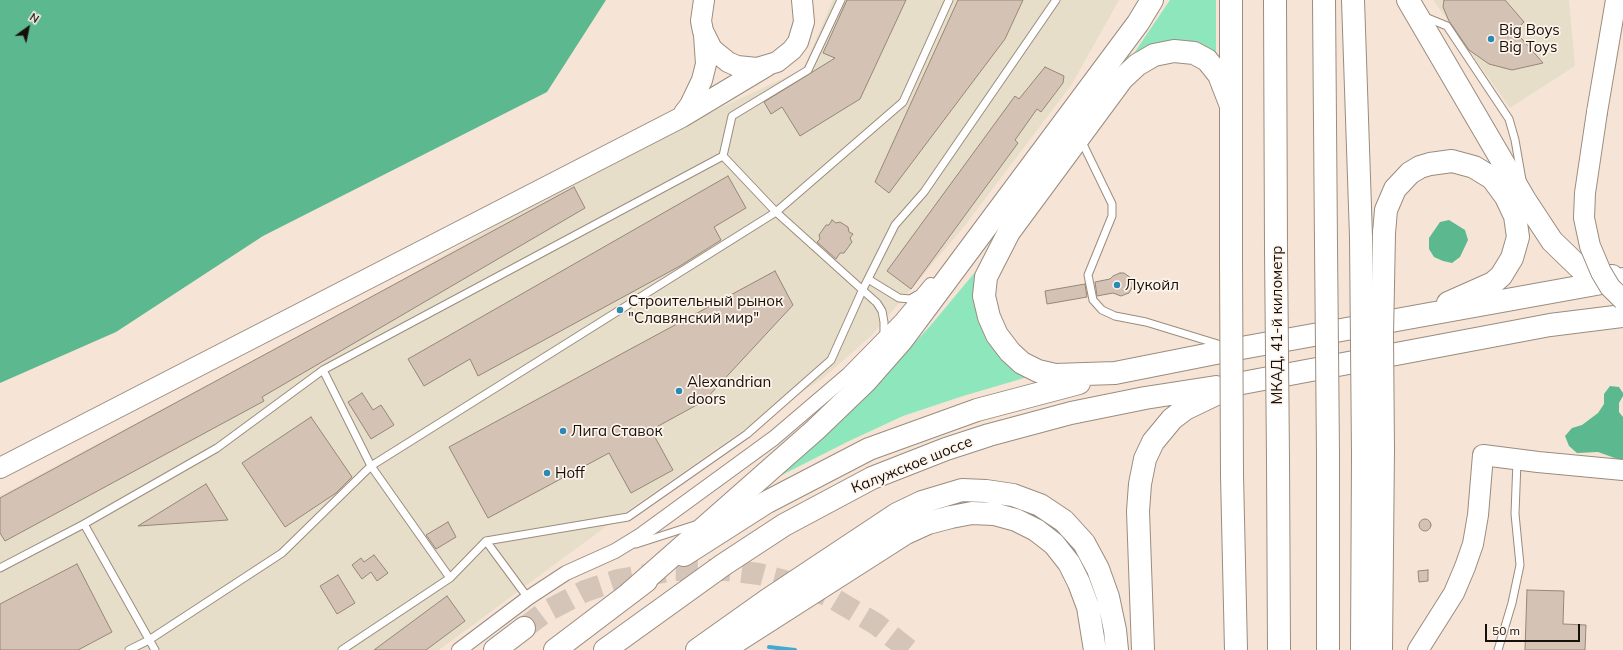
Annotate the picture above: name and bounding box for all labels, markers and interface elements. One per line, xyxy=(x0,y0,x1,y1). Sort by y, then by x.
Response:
north arrow xyxy=(8,8,48,48)
text: N xyxy=(27,10,42,26)
place label: Big Boys Big Toys xyxy=(1499,21,1560,56)
marker: Big Boys Big Toys xyxy=(1486,34,1496,44)
street label: МКАД, 41-й километр xyxy=(1268,245,1286,405)
place label: Лукойл xyxy=(1125,276,1179,294)
marker: Лукойл xyxy=(1112,280,1122,290)
place label: Строительный рынок "Славянский мир" xyxy=(628,292,783,327)
marker: Строительный рынок "Славянский мир" xyxy=(615,305,625,315)
place label: Alexandrian doors xyxy=(687,373,771,408)
marker: Alexandrian doors xyxy=(674,386,684,396)
place label: Лига Ставок xyxy=(571,422,662,440)
marker: Лига Ставок xyxy=(558,426,568,436)
street label: Калужское шоссе xyxy=(849,432,975,498)
place label: Hoff xyxy=(555,464,585,482)
marker: Hoff xyxy=(542,468,552,478)
scale bar xyxy=(1487,616,1582,642)
text: 50 m xyxy=(1492,623,1520,638)

